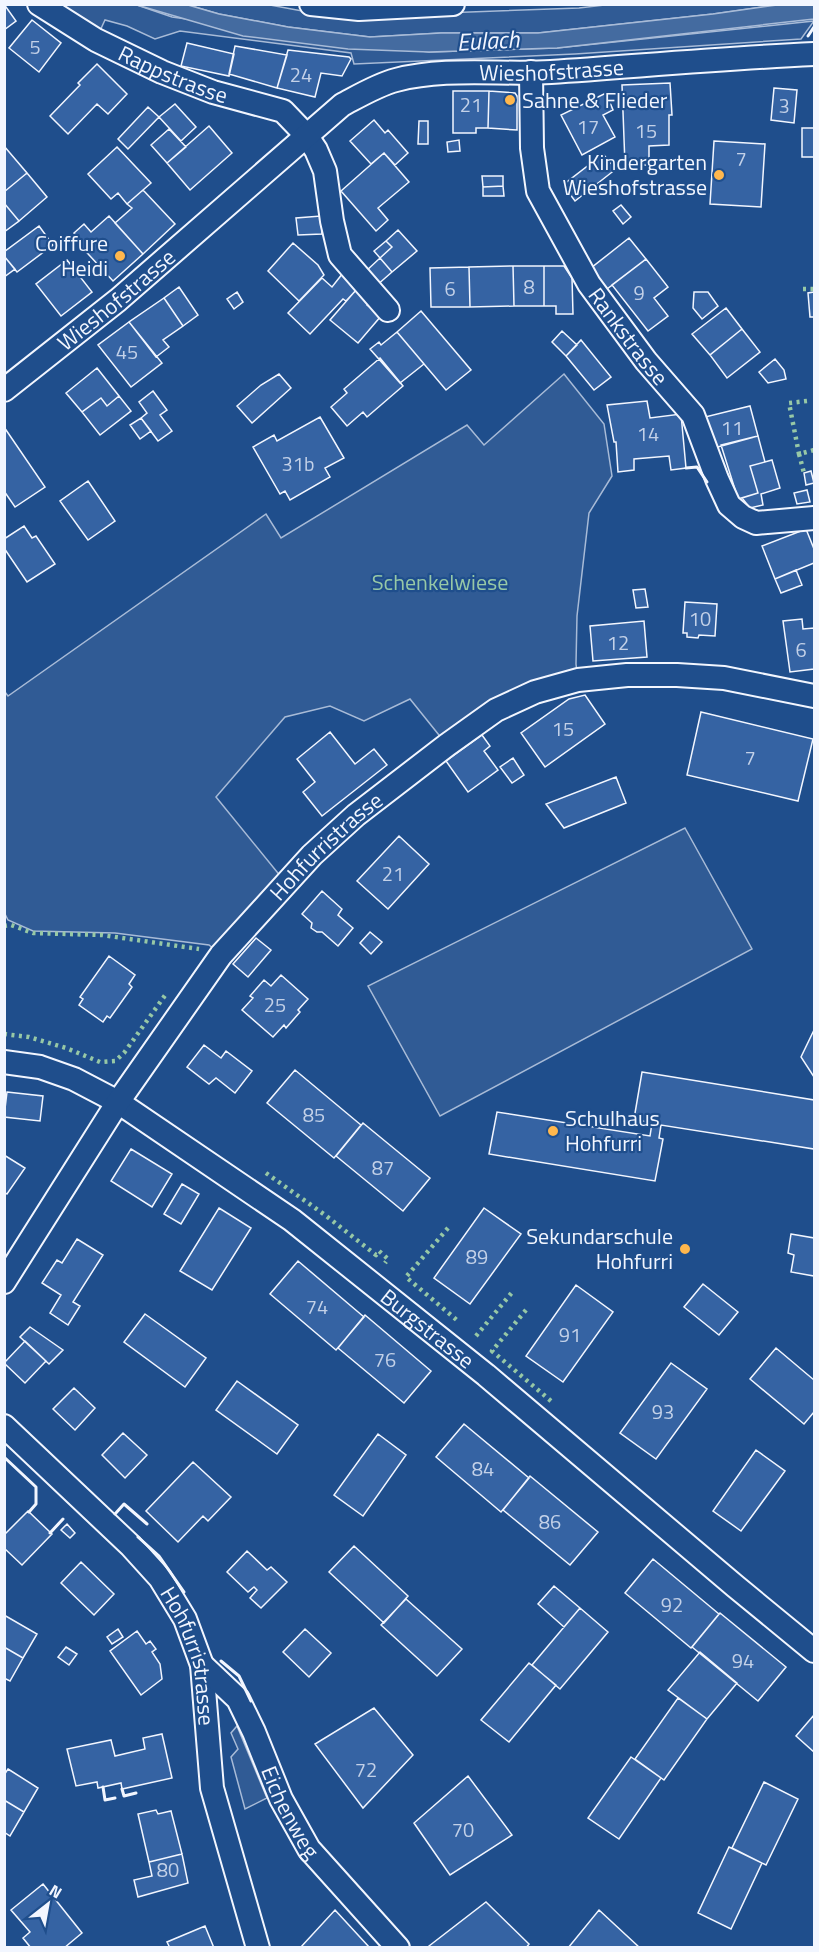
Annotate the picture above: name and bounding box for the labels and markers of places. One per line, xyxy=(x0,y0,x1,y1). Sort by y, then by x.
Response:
place label: Sahne & Flieder xyxy=(522,83,668,117)
marker: Sahne & Flieder xyxy=(503,93,517,107)
place label: Kindergarten Wieshofstrasse xyxy=(562,145,707,204)
marker: Kindergarten Wieshofstrasse xyxy=(712,168,726,182)
place label: Coiffure Heidi xyxy=(35,226,108,285)
marker: Coiffure Heidi xyxy=(113,249,127,263)
place label: Schulhaus Hohfurri xyxy=(565,1101,660,1160)
marker: Schulhaus Hohfurri xyxy=(546,1124,560,1138)
place label: Sekundarschule Hohfurri xyxy=(526,1219,673,1278)
marker: Sekundarschule Hohfurri xyxy=(678,1242,692,1256)

